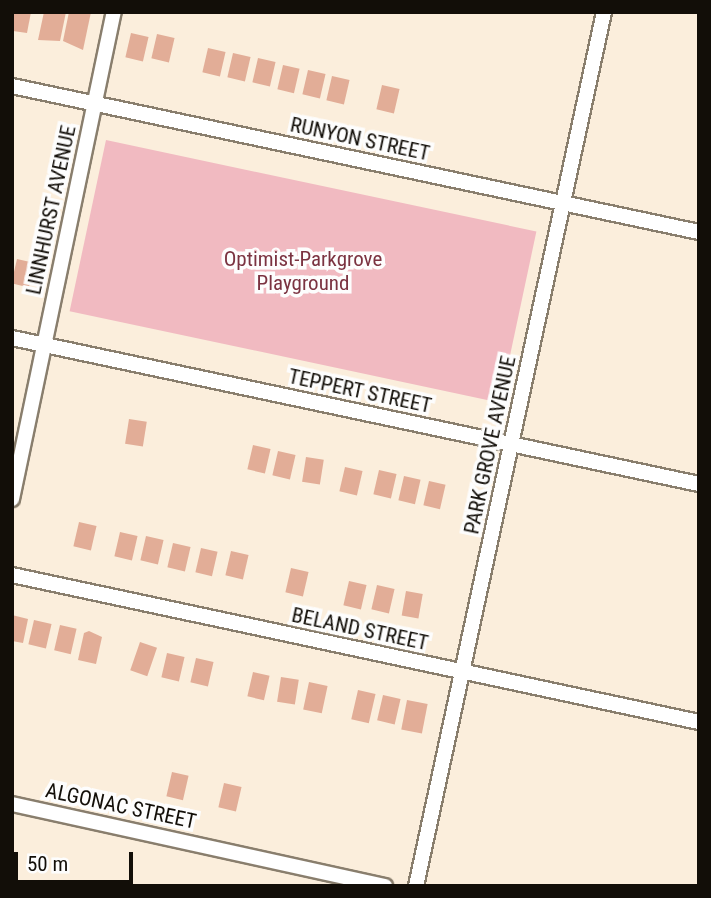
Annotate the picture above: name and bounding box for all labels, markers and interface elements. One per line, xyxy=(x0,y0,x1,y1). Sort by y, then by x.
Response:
street label: RUNYON STREET xyxy=(288,112,432,166)
street label: LINNHURST AVENUE xyxy=(21,123,81,297)
park label: Optimist-Parkgrove Playground xyxy=(224,246,382,296)
street label: PARK GROVE AVENUE xyxy=(459,354,521,536)
street label: TEPPERT STREET xyxy=(286,363,434,419)
street label: BELAND STREET xyxy=(289,602,431,656)
street label: ALGONAC STREET xyxy=(43,778,199,834)
scale bar xyxy=(18,838,136,882)
text: 50 m xyxy=(27,852,68,876)

